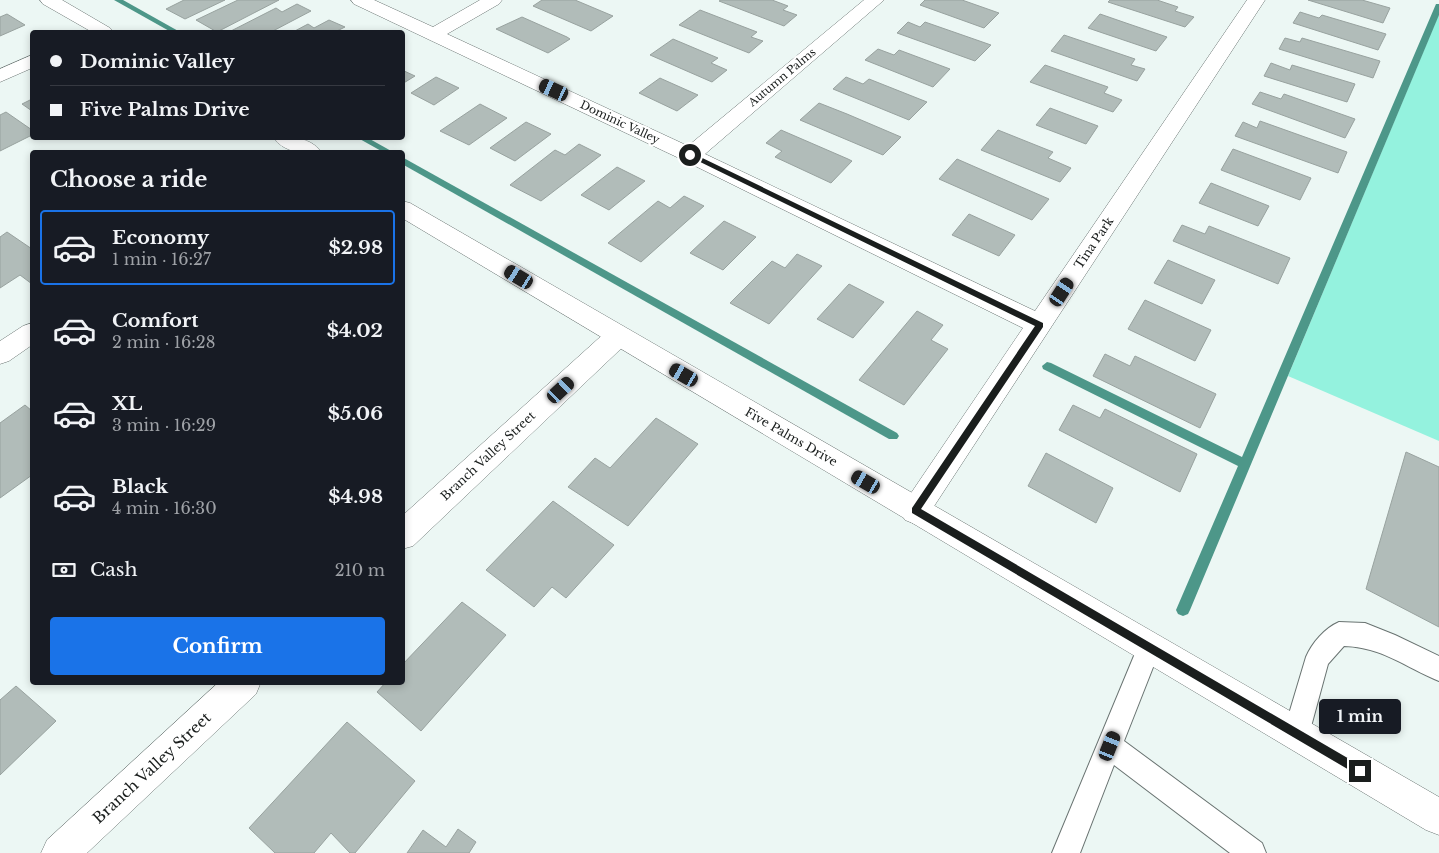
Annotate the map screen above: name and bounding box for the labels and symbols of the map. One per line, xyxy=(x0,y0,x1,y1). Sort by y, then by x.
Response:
street label: Autumn Palms xyxy=(745,45,819,110)
car xyxy=(537,77,570,103)
street label: Dominic Valley xyxy=(578,97,662,147)
route start xyxy=(679,144,701,166)
street label: Tina Park xyxy=(1071,213,1117,272)
car xyxy=(502,263,535,291)
car xyxy=(1047,275,1076,309)
car xyxy=(667,361,700,389)
car xyxy=(544,374,577,406)
street label: Five Palms Drive xyxy=(742,404,840,469)
street label: Branch Valley Street xyxy=(437,408,538,503)
car xyxy=(849,468,882,496)
callout: 1 min xyxy=(1319,698,1401,734)
street label: Branch Valley Street xyxy=(89,708,215,827)
car xyxy=(1097,729,1122,763)
route end xyxy=(1349,760,1371,782)

